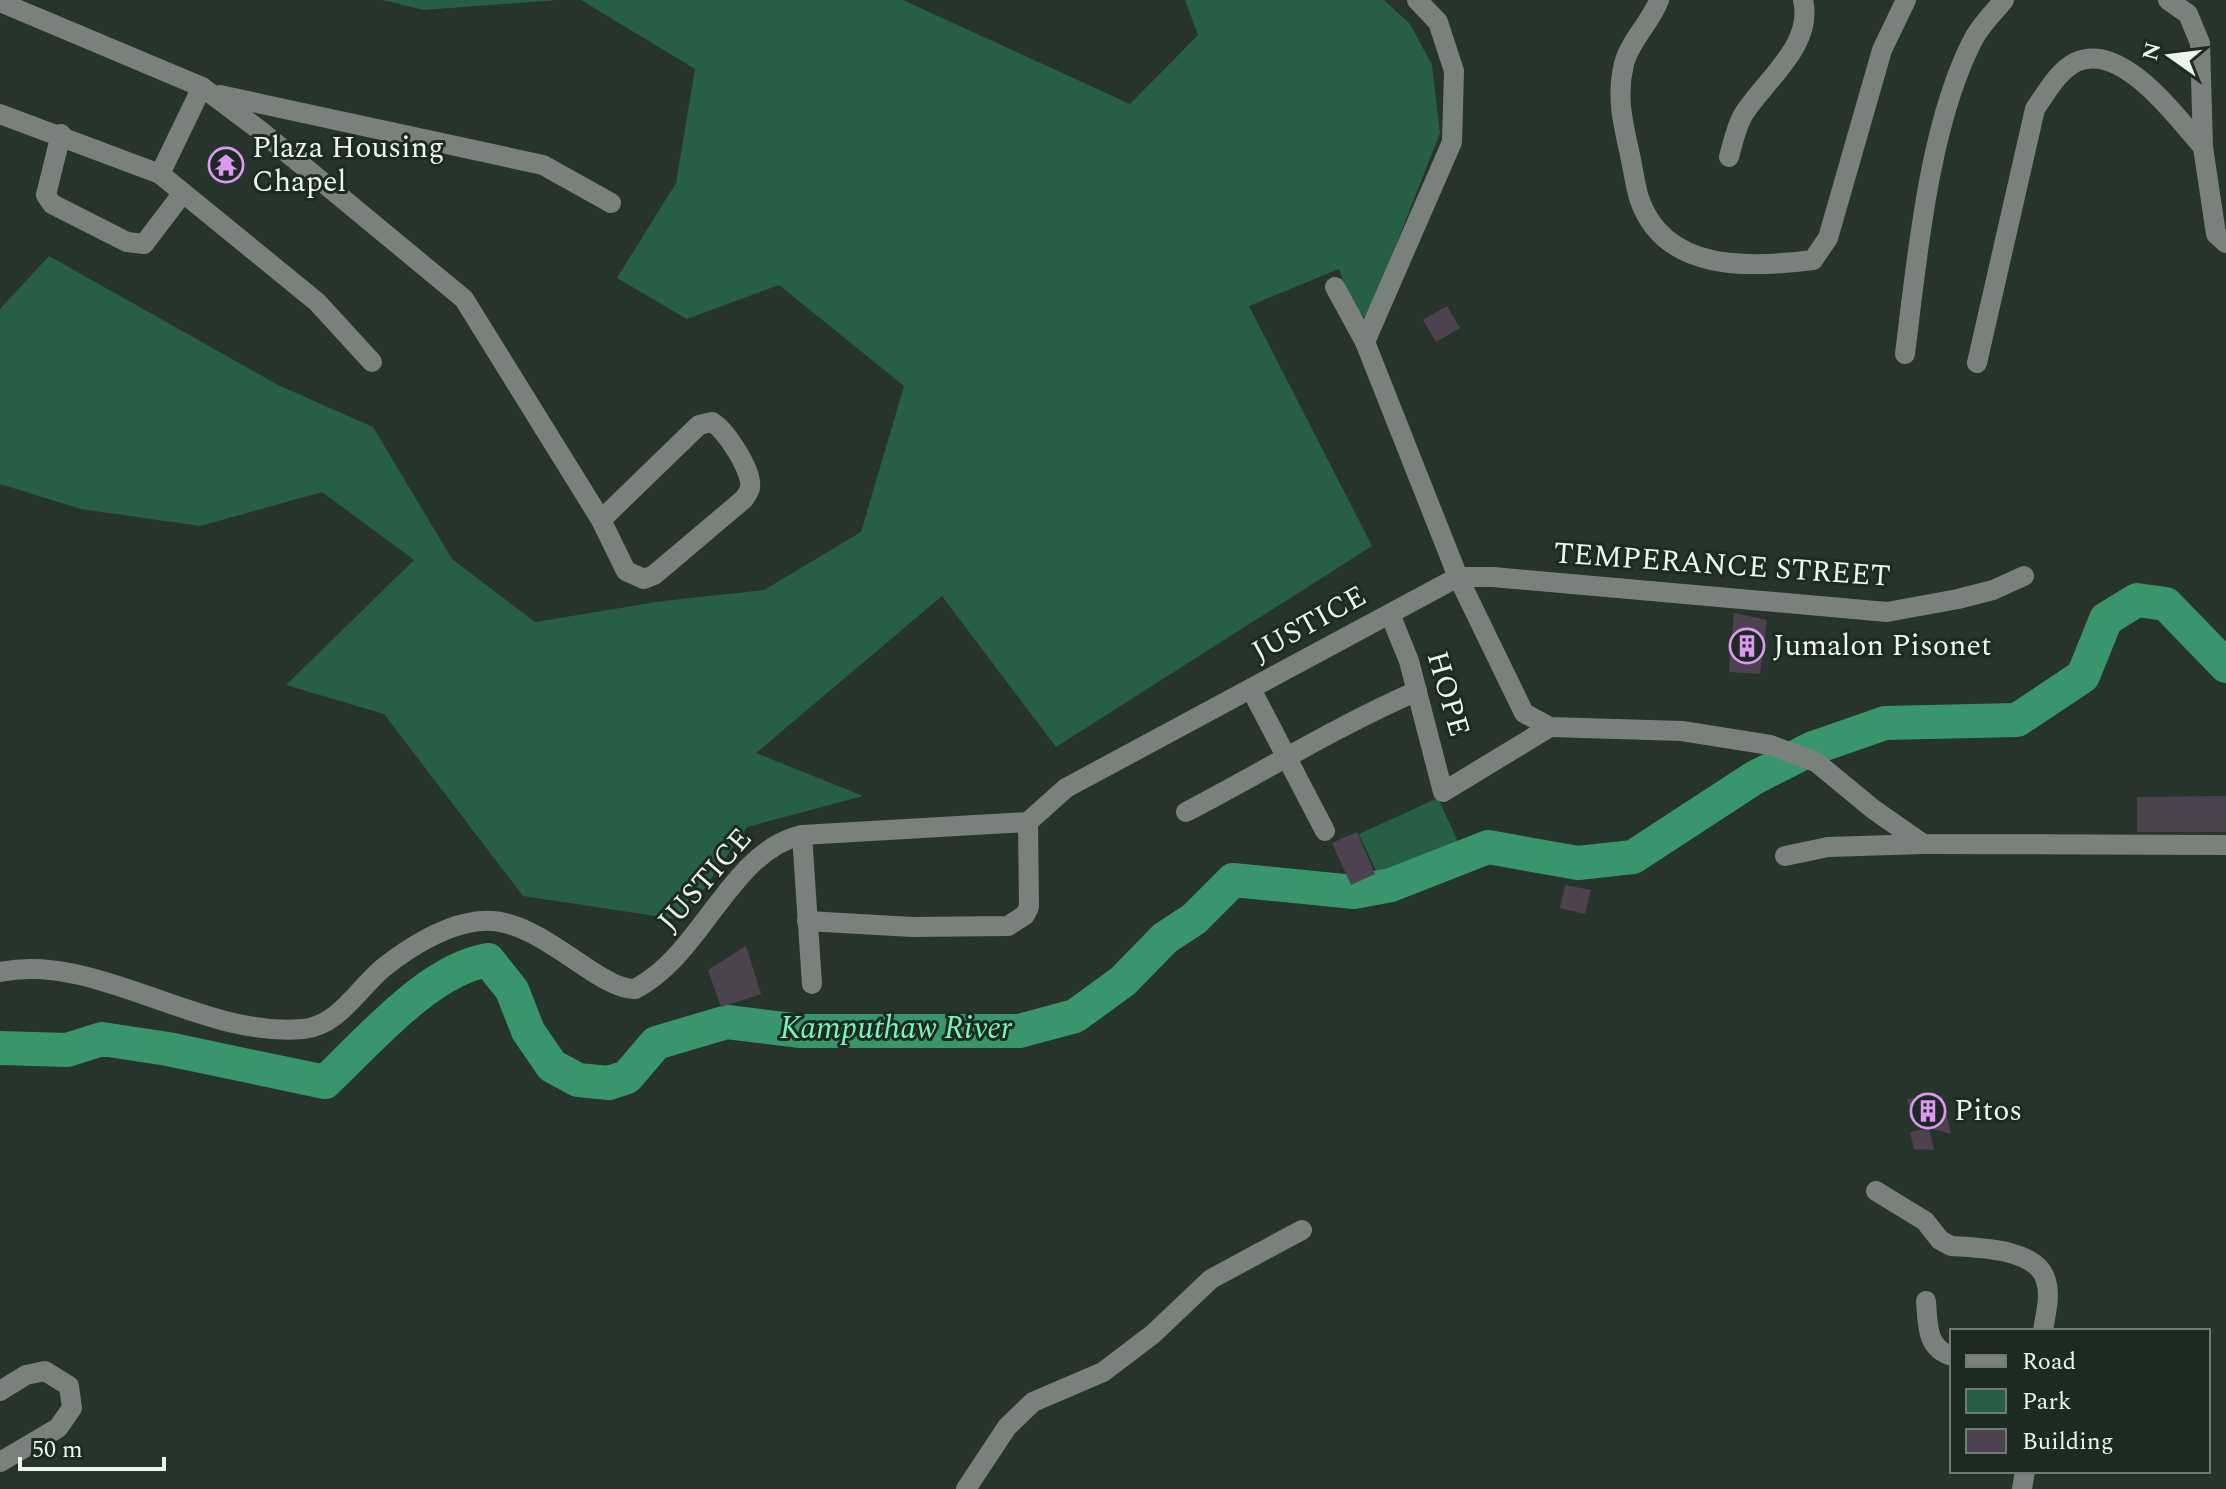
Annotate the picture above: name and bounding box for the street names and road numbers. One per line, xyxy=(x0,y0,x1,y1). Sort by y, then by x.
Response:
street label: TEMPERANCE STREET xyxy=(1552,530,1892,600)
street label: JUSTICE xyxy=(1243,574,1375,674)
street label: HOPE xyxy=(1414,646,1482,742)
street label: JUSTICE xyxy=(647,818,763,942)

